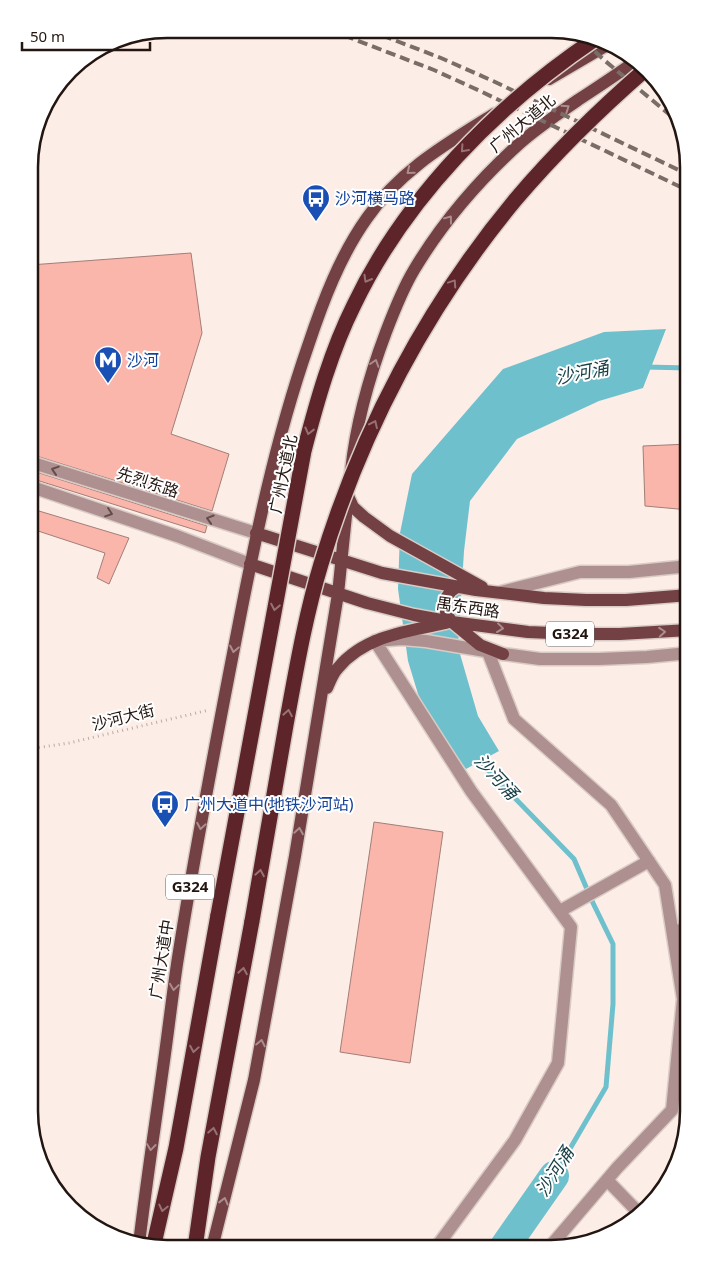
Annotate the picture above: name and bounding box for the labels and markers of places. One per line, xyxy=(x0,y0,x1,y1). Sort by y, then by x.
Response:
bus stop icon: 沙河横马路 xyxy=(301,183,331,222)
place label: 沙河横马路 xyxy=(335,187,415,209)
metro station icon: 沙河 xyxy=(93,345,123,384)
place label: 沙河 xyxy=(127,349,159,371)
bus stop icon: 广州大道中(地铁沙河站) xyxy=(150,789,180,828)
place label: 广州大道中(地铁沙河站) xyxy=(184,793,354,815)

